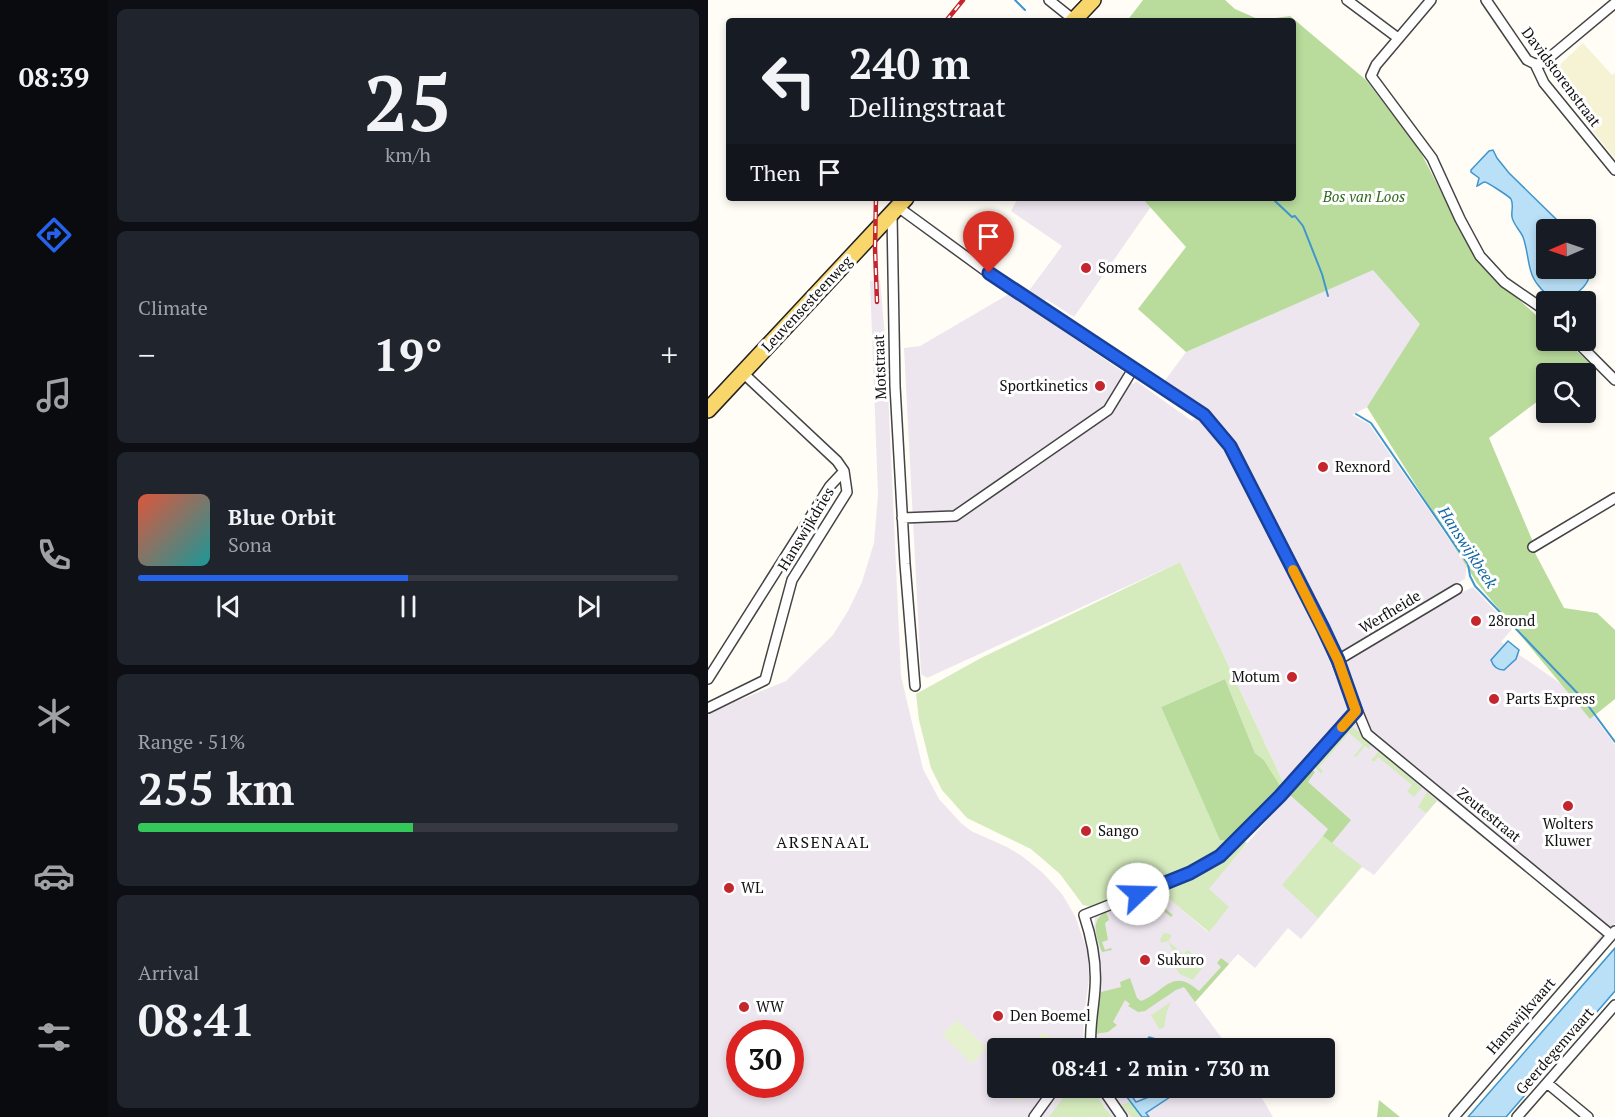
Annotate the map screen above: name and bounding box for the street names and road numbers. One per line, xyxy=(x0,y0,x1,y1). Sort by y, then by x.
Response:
street label: Davidstorenstraat xyxy=(1518,23,1606,131)
street label: Leuvensesteenweg xyxy=(757,250,857,356)
street label: Motstraat xyxy=(868,334,890,400)
street label: Hanswijkdries xyxy=(772,483,838,574)
street label: Werfheide xyxy=(1355,585,1424,637)
street label: Zeutestraat xyxy=(1454,782,1526,846)
street label: Hanswijkvaart xyxy=(1481,972,1559,1058)
street label: Geerdegemvaart xyxy=(1511,1002,1598,1098)

